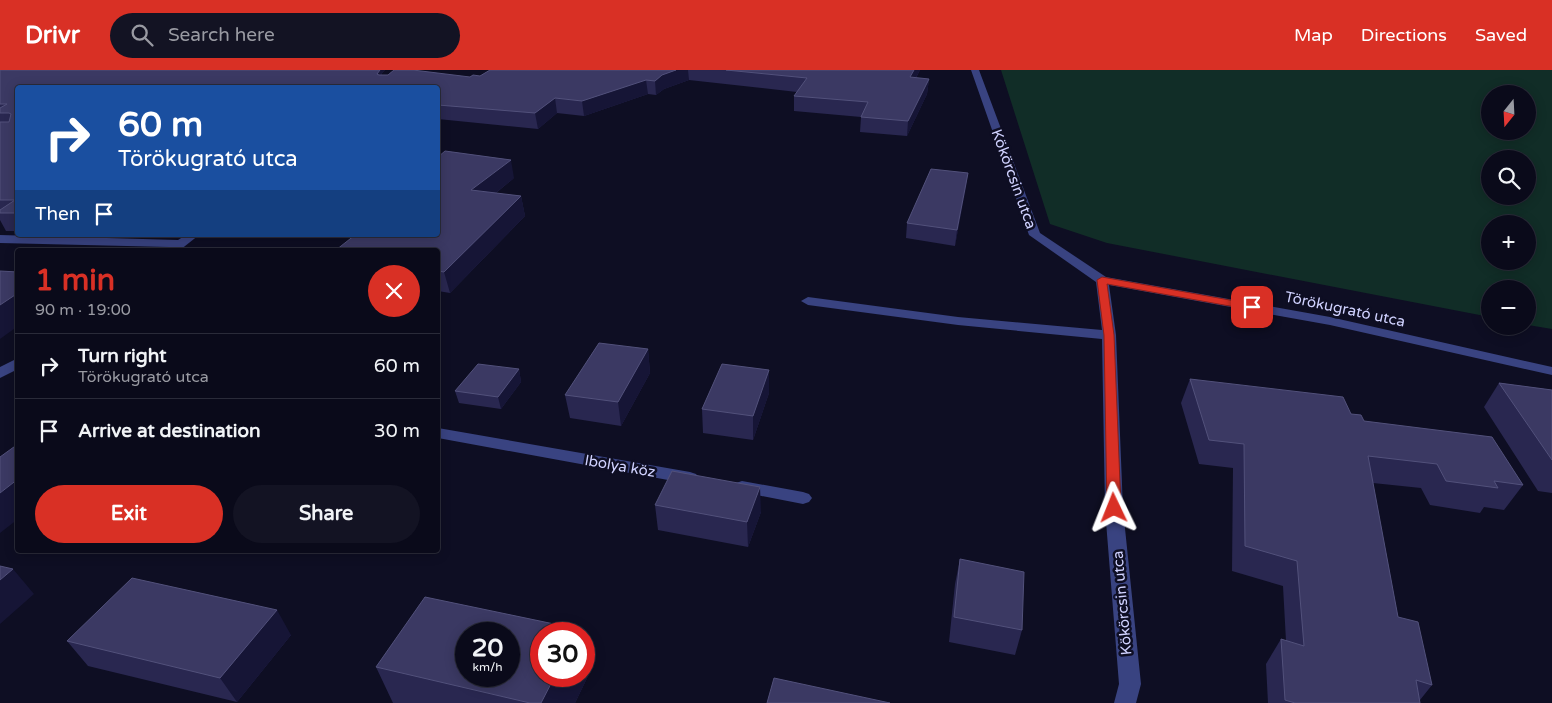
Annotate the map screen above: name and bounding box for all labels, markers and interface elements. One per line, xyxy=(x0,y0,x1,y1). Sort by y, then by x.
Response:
search box xyxy=(110,13,460,58)
text: Drivr xyxy=(25,21,80,50)
icon: search xyxy=(128,21,156,49)
text: Search here xyxy=(168,24,275,46)
text: Map xyxy=(1294,24,1333,46)
text: Directions xyxy=(1361,24,1447,46)
text: Saved xyxy=(1475,24,1527,46)
north arrow xyxy=(1481,85,1536,140)
map controls xyxy=(1481,85,1536,335)
text: 60 m xyxy=(118,104,203,146)
icon: right xyxy=(35,105,100,170)
street label: Kökörcsin utca xyxy=(988,127,1040,231)
text: Törökugrató utca xyxy=(118,146,298,172)
button: search xyxy=(1481,150,1536,205)
icon: arrive xyxy=(90,200,118,228)
text: Then xyxy=(35,203,80,225)
button: + xyxy=(1481,215,1536,270)
text: 1 min xyxy=(35,262,115,299)
button: close xyxy=(368,265,420,317)
button: − xyxy=(1481,280,1536,335)
pin xyxy=(1231,286,1273,328)
street label: Törökugrató utca xyxy=(1283,287,1407,331)
icon: arrive xyxy=(1238,293,1266,321)
text: 90 m · 19:00 xyxy=(35,300,131,320)
text: Turn right xyxy=(78,345,166,367)
icon: right xyxy=(35,352,63,380)
text: 60 m xyxy=(374,355,420,377)
text: Törökugrató utca xyxy=(78,367,209,387)
icon: arrive xyxy=(35,417,63,445)
text: Arrive at destination xyxy=(78,420,261,442)
text: 30 m xyxy=(374,420,420,442)
street label: Ibolya köz xyxy=(583,451,657,481)
position arrow xyxy=(1087,481,1139,533)
button: Exit xyxy=(35,485,223,543)
button: Share xyxy=(233,485,420,543)
street label: Kökörcsin utca xyxy=(1108,550,1136,656)
speed limit sign: 30 xyxy=(530,622,595,687)
text: 20 xyxy=(472,633,503,663)
text: km/h xyxy=(472,660,503,674)

